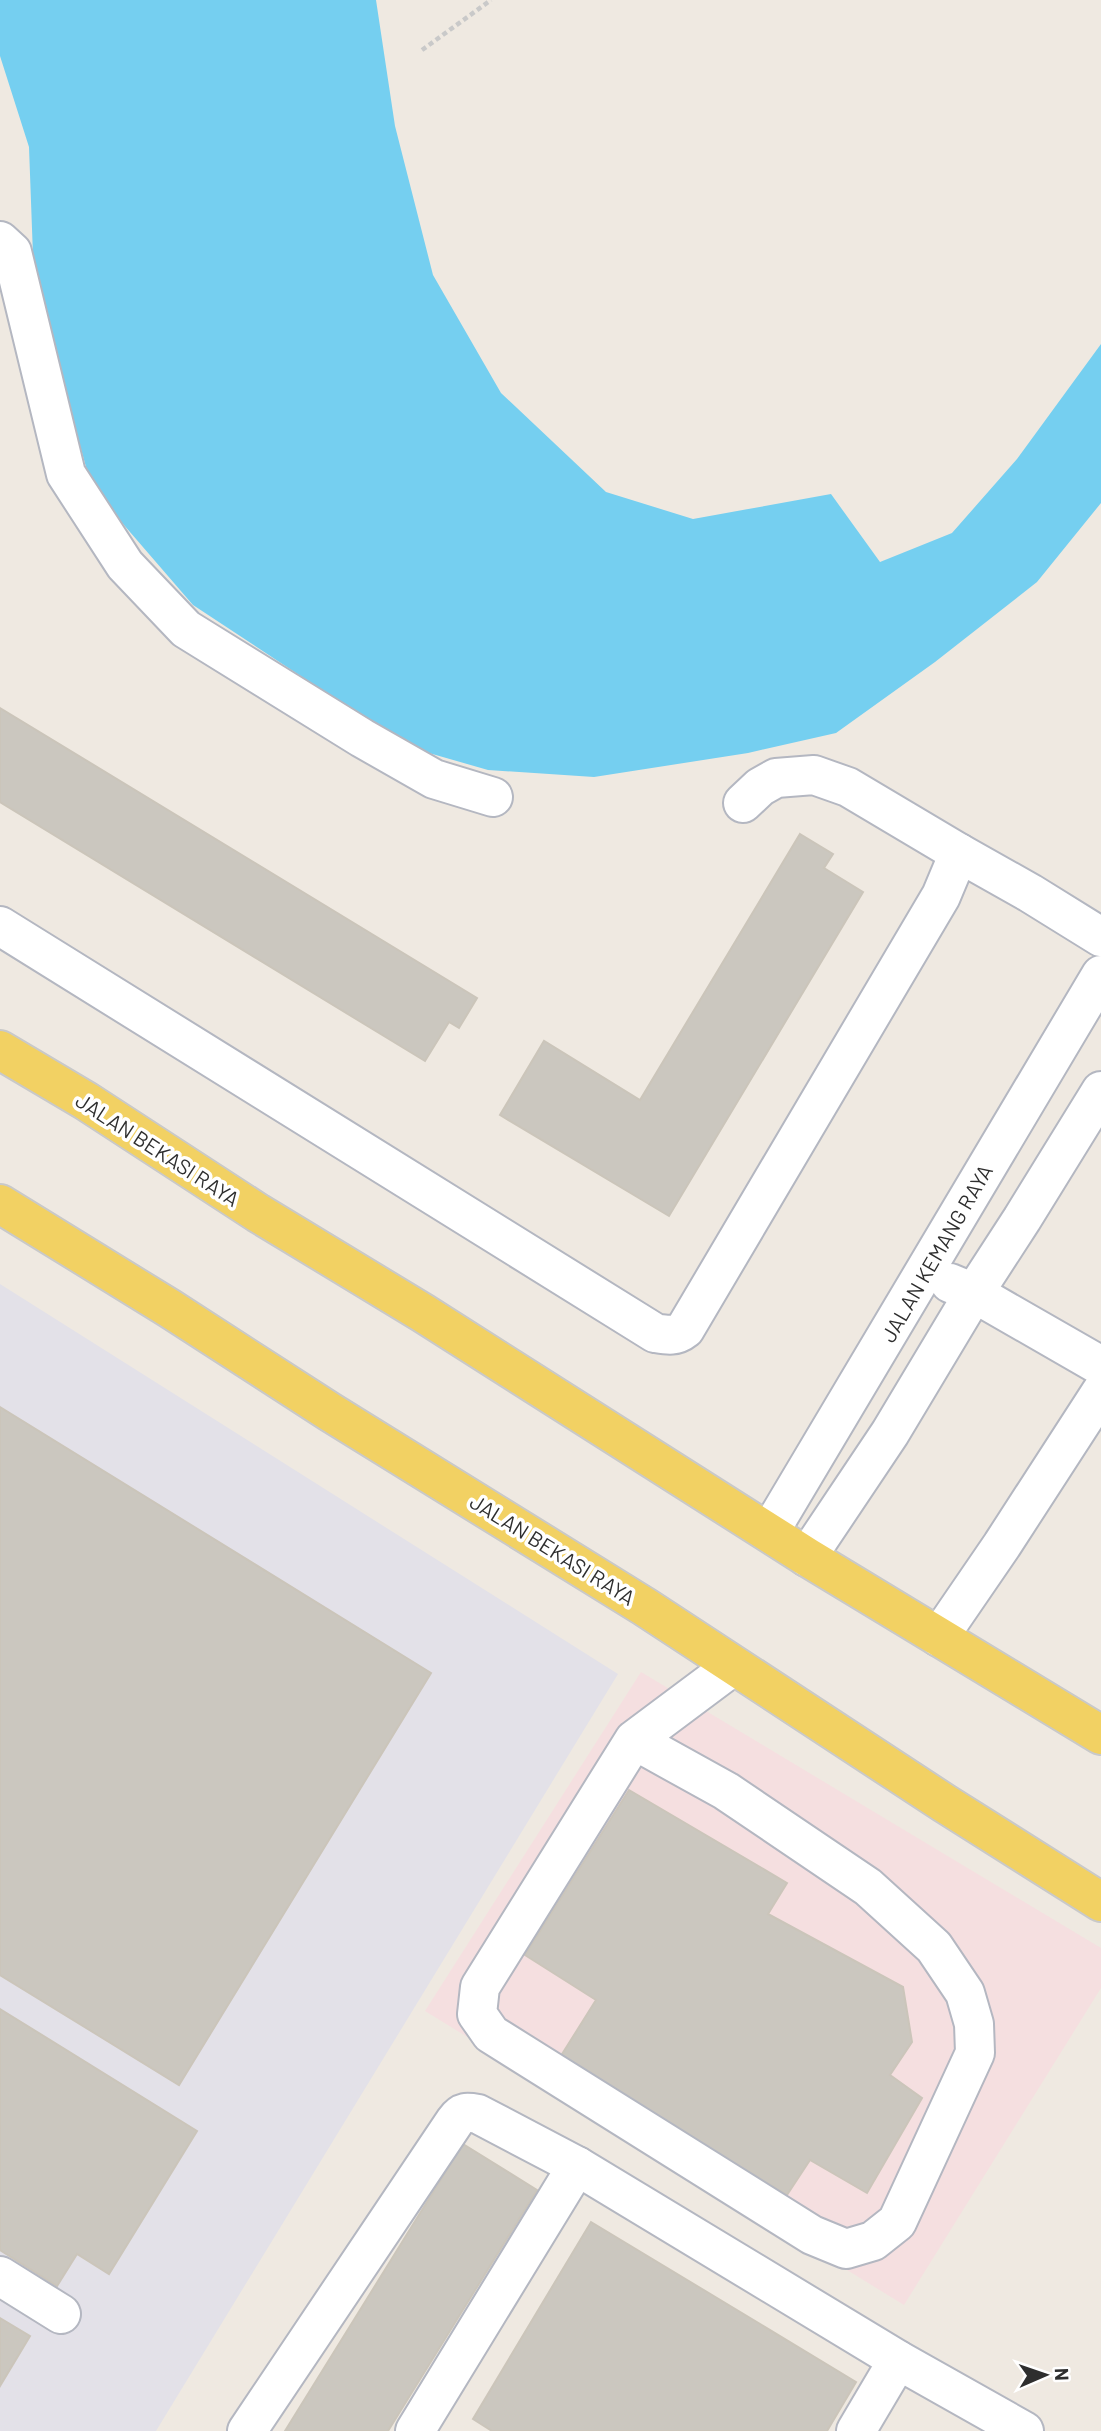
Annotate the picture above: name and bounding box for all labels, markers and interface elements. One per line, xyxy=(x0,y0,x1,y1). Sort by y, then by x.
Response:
street label: JALAN BEKASI RAYA xyxy=(72,1087,245,1211)
street label: JALAN KEMANG RAYA xyxy=(875,1159,997,1346)
street label: JALAN BEKASI RAYA xyxy=(466,1488,640,1610)
north arrow xyxy=(1010,2340,1080,2410)
text: N xyxy=(1051,2368,1074,2381)

